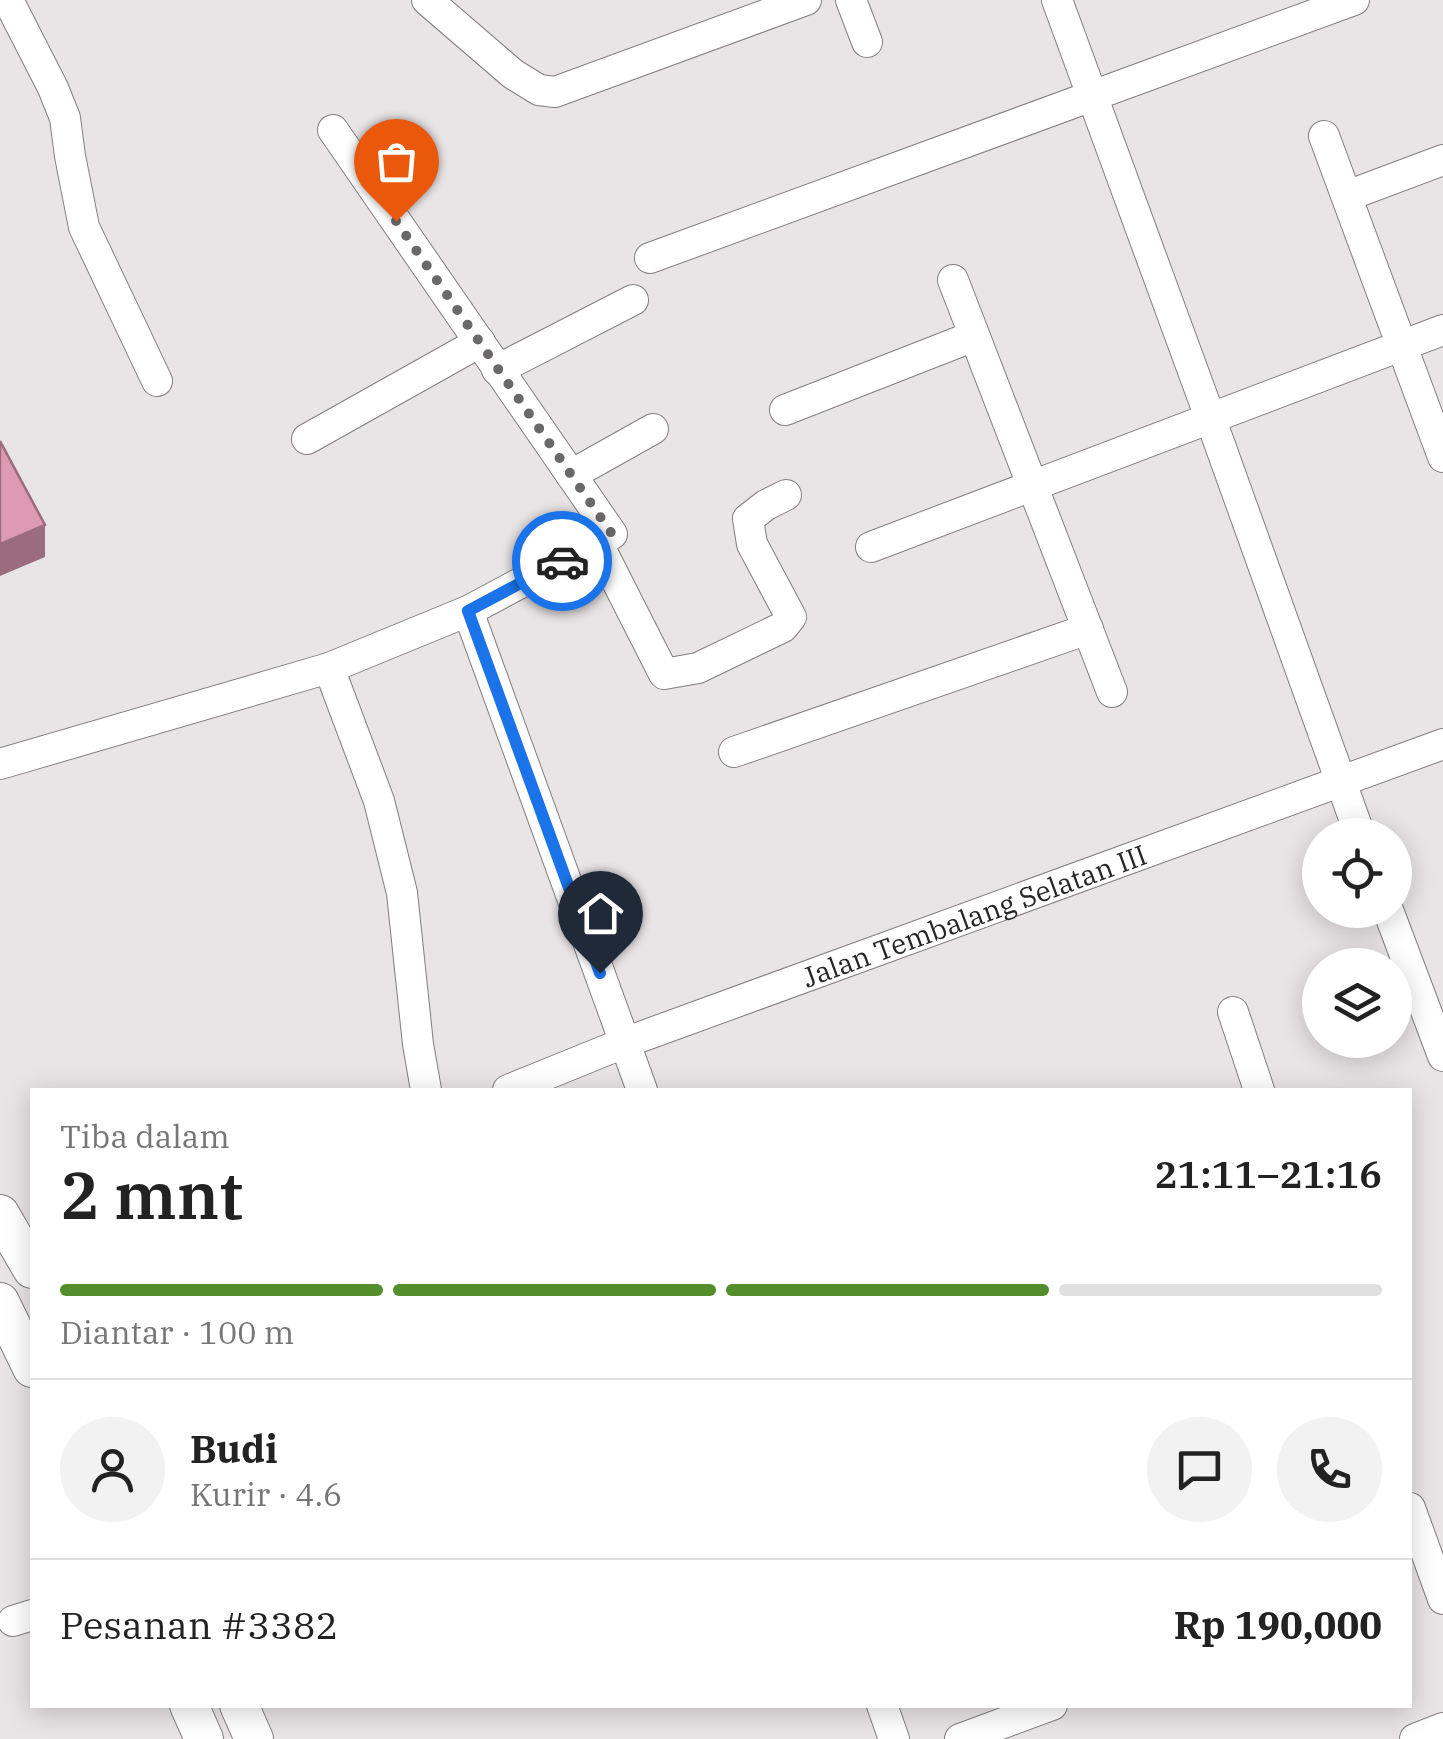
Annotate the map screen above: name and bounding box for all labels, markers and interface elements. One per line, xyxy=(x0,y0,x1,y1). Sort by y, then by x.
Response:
pin xyxy=(354,119,439,222)
icon: bag xyxy=(369,134,424,189)
courier xyxy=(512,511,612,611)
icon: car xyxy=(535,534,590,589)
map controls xyxy=(1302,818,1412,1058)
button: locate xyxy=(1302,818,1412,928)
street label: Jalan Tembalang Selatan III xyxy=(797,835,1152,995)
pin xyxy=(558,871,643,974)
icon: home xyxy=(573,886,628,941)
button: layers xyxy=(1302,948,1412,1058)
text: Tiba dalam xyxy=(60,1115,230,1157)
text: 21:11–21:16 xyxy=(1155,1149,1382,1198)
text: 2 mnt xyxy=(60,1152,243,1237)
text: Diantar · 100 m xyxy=(60,1311,294,1353)
button: person xyxy=(60,1417,165,1522)
button: chat xyxy=(1147,1417,1252,1522)
button: phone xyxy=(1277,1417,1382,1522)
text: Budi xyxy=(190,1424,278,1473)
text: Kurir · 4.6 xyxy=(190,1473,342,1515)
text: Pesanan #3382 xyxy=(60,1600,338,1649)
text: Rp 190,000 xyxy=(1174,1600,1382,1649)

